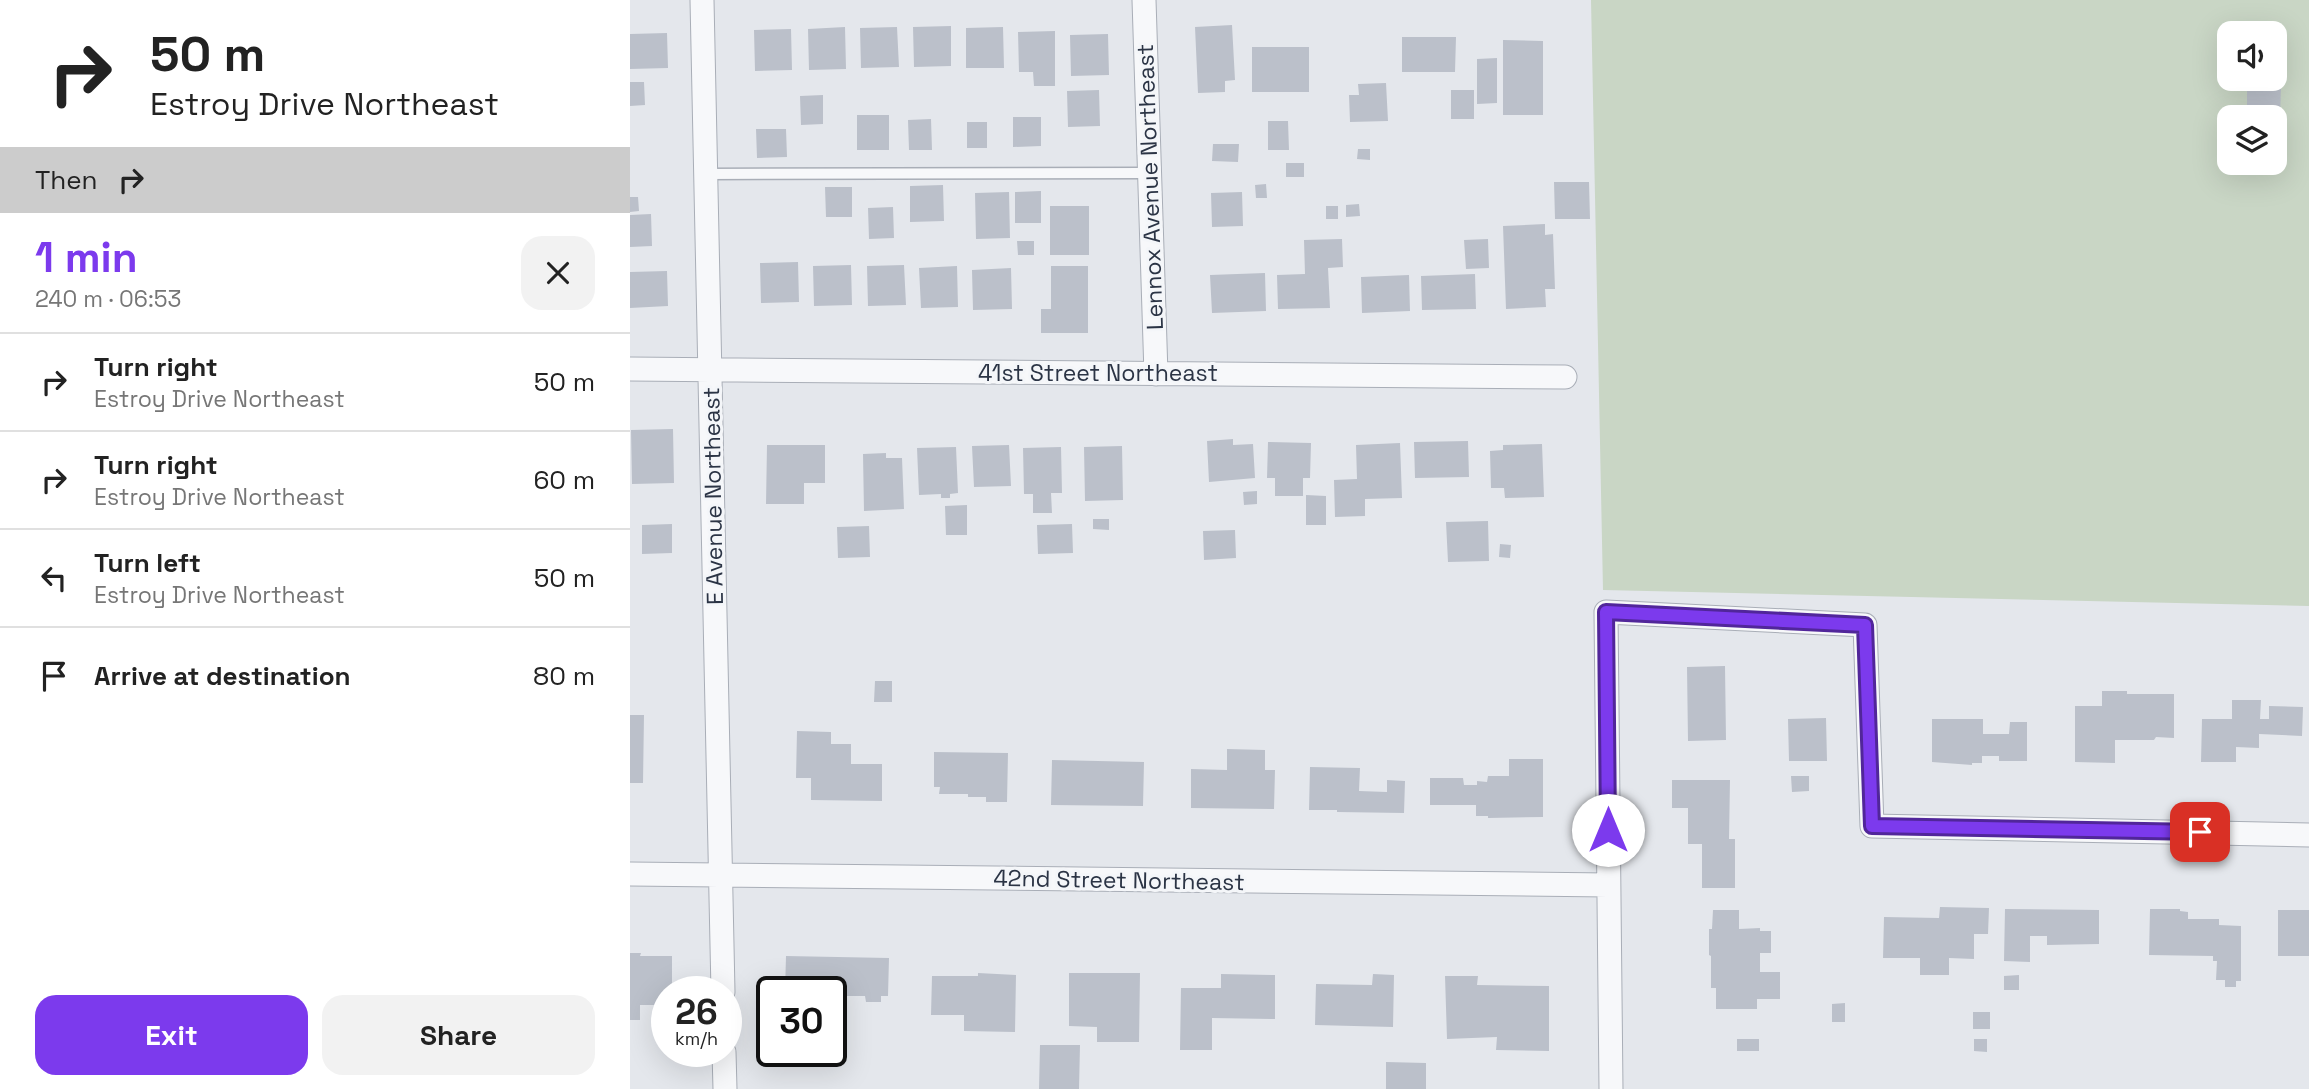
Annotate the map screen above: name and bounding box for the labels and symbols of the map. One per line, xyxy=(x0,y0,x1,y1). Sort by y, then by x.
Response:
street label: Lennox Avenue Northeast xyxy=(1130,43,1170,331)
street label: 41st Street Northeast xyxy=(978,358,1218,388)
street label: E Avenue Northeast xyxy=(696,387,730,605)
position arrow xyxy=(1571,793,1645,867)
pin xyxy=(2170,802,2230,862)
street label: 42nd Street Northeast xyxy=(993,863,1245,897)
speed limit sign: 30 xyxy=(756,976,847,1067)

